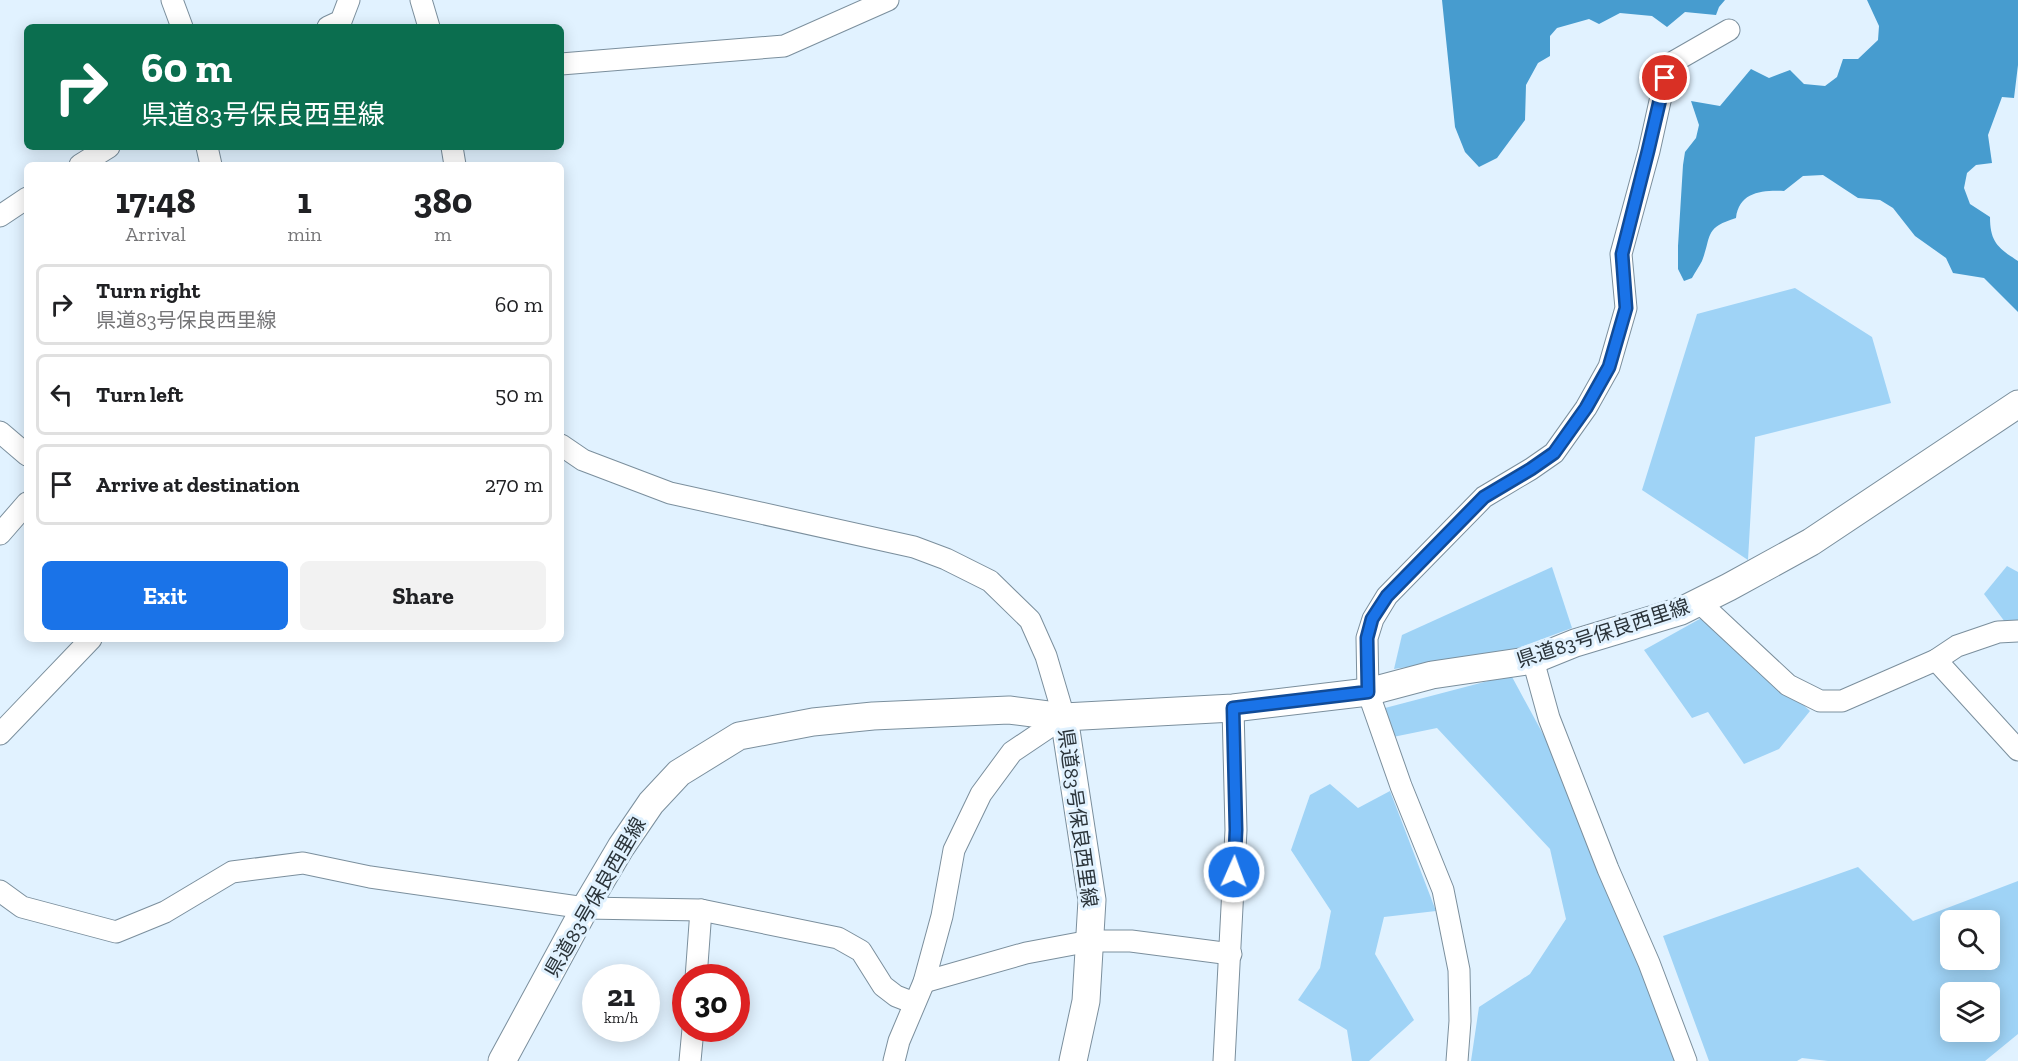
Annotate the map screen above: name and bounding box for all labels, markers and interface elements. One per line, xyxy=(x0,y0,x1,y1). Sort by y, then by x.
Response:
text: 60 m xyxy=(141,42,232,93)
icon: right xyxy=(42,48,120,126)
pin xyxy=(1639,52,1690,103)
icon: arrive xyxy=(1648,61,1681,94)
text: 県道83号保良西里線 xyxy=(141,99,385,131)
text: 17:48 xyxy=(115,179,196,222)
text: 1 xyxy=(297,179,312,222)
text: 380 xyxy=(413,179,473,222)
text: Arrival xyxy=(126,222,186,246)
text: min xyxy=(287,222,322,246)
text: m xyxy=(434,222,451,246)
text: Turn right xyxy=(96,277,200,304)
icon: right xyxy=(45,288,78,321)
text: 60 m xyxy=(495,291,543,318)
text: 県道83号保良西里線 xyxy=(96,308,277,332)
icon: left xyxy=(45,378,78,411)
text: Turn left xyxy=(96,381,183,408)
text: 50 m xyxy=(495,381,543,408)
icon: arrive xyxy=(45,468,78,501)
text: Arrive at destination xyxy=(96,471,299,498)
text: 270 m xyxy=(485,471,543,498)
button: Exit xyxy=(42,561,288,630)
button: Share xyxy=(300,561,546,630)
street label: 県道83号保良西里線 xyxy=(1513,594,1693,672)
street label: 県道83号保良西里線 xyxy=(1054,727,1102,909)
street label: 県道83号保良西里線 xyxy=(539,813,651,981)
position arrow xyxy=(1202,840,1266,904)
map controls xyxy=(1940,910,2000,1042)
button: search xyxy=(1940,910,2000,970)
speed limit sign: 30 xyxy=(672,964,750,1042)
text: 21 xyxy=(607,978,635,1014)
button: layers xyxy=(1940,982,2000,1042)
text: km/h xyxy=(604,1009,638,1027)

